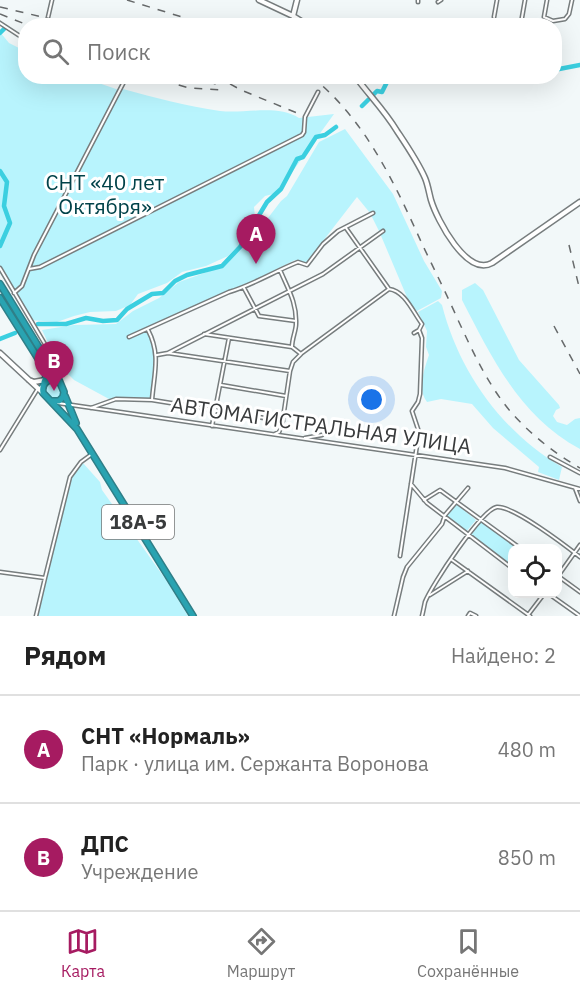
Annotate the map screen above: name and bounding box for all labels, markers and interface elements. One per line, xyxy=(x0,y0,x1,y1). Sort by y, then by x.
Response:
search box xyxy=(18,18,562,84)
icon: search xyxy=(39,35,72,68)
text: Поиск xyxy=(87,37,151,66)
park label: СНТ «40 лет Октября» xyxy=(46,168,164,220)
pin: A xyxy=(236,214,276,264)
pin: B xyxy=(34,342,74,391)
your location xyxy=(357,385,386,414)
street label: АВТОМАГИСТРАЛЬНАЯ УЛИЦА xyxy=(169,390,473,460)
road number: 18А-5 xyxy=(102,505,174,539)
map controls xyxy=(508,544,562,598)
button: locate xyxy=(508,544,562,598)
text: Рядом xyxy=(24,638,106,672)
text: Найдено: 2 xyxy=(451,642,556,669)
text: СНТ «Нормаль» xyxy=(81,721,250,750)
text: A xyxy=(37,736,50,763)
text: 480 m xyxy=(498,736,556,763)
text: Парк · улица им. Сержанта Воронова xyxy=(81,750,429,777)
text: ДПС xyxy=(81,829,129,858)
text: B xyxy=(37,844,50,871)
text: 850 m xyxy=(498,844,556,871)
text: Учреждение xyxy=(81,858,198,885)
tab: Карта xyxy=(61,925,105,981)
tab: Маршрут xyxy=(227,925,295,981)
tab: Сохранённые xyxy=(417,925,519,981)

